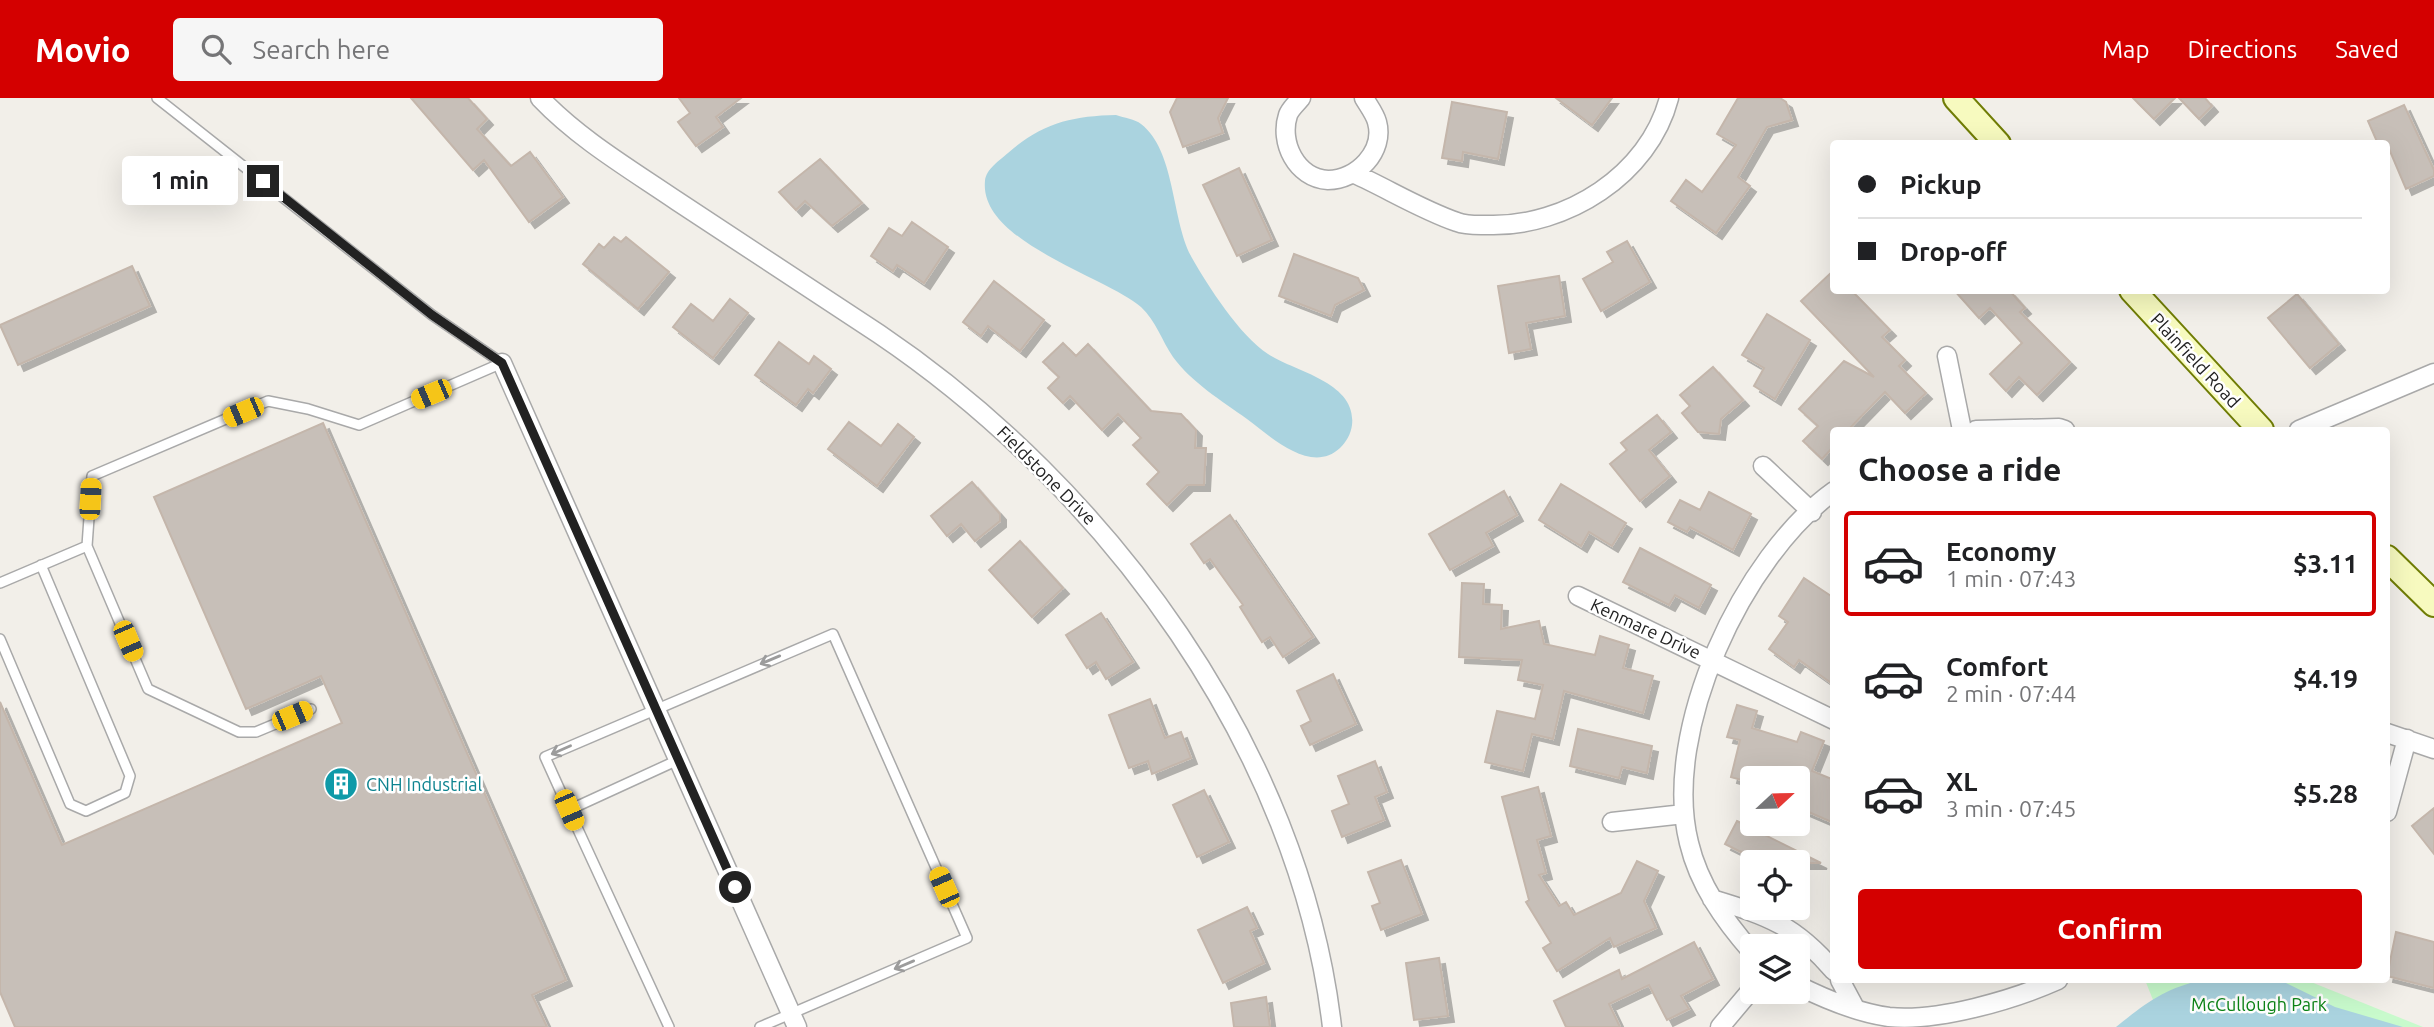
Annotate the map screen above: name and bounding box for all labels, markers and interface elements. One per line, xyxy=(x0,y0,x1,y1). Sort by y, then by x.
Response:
search box xyxy=(173,18,663,81)
icon: search xyxy=(197,30,235,68)
text: Movio xyxy=(35,31,131,68)
text: Search here xyxy=(253,35,390,64)
text: Map xyxy=(2102,36,2149,63)
text: Directions xyxy=(2187,36,2297,63)
text: Saved xyxy=(2335,36,2399,63)
callout: 1 min xyxy=(123,156,238,206)
route end xyxy=(247,165,279,197)
text: 1 min xyxy=(151,168,209,193)
text: Pickup xyxy=(1900,170,1982,199)
text: Drop-off xyxy=(1900,237,2007,266)
street label: Plainfield Road xyxy=(2147,309,2245,411)
car xyxy=(408,376,455,412)
car xyxy=(220,394,267,430)
street label: Fieldstone Drive xyxy=(994,422,1100,528)
text: Choose a ride xyxy=(1858,451,2061,487)
car xyxy=(79,477,102,521)
icon: car xyxy=(1862,532,1925,595)
text: Economy xyxy=(1946,537,2056,566)
text: $3.11 xyxy=(2293,549,2358,578)
text: 1 min · 07:43 xyxy=(1946,566,2077,591)
street label: Kenmare Drive xyxy=(1588,594,1704,662)
car xyxy=(111,618,146,664)
icon: car xyxy=(1862,647,1925,710)
text: Comfort xyxy=(1946,652,2049,681)
one-way arrow xyxy=(760,655,781,668)
text: $4.19 xyxy=(2293,664,2358,693)
text: 2 min · 07:44 xyxy=(1946,681,2077,706)
car xyxy=(269,698,316,734)
one-way arrow xyxy=(551,744,572,757)
icon: car xyxy=(1862,762,1925,825)
building icon: CNH Industrial xyxy=(322,765,360,803)
north arrow xyxy=(1740,766,1810,836)
map controls xyxy=(1740,766,1810,1004)
text: XL xyxy=(1946,767,1977,796)
place label: CNH Industrial xyxy=(366,774,483,794)
text: $5.28 xyxy=(2293,779,2358,808)
car xyxy=(552,787,587,833)
text: 3 min · 07:45 xyxy=(1946,796,2077,821)
button: locate xyxy=(1740,850,1810,920)
car xyxy=(926,864,963,910)
route start xyxy=(719,871,751,903)
button: Confirm xyxy=(1858,889,2362,969)
button: layers xyxy=(1740,934,1810,1004)
one-way arrow xyxy=(894,959,915,972)
park label: McCullough Park xyxy=(2191,994,2327,1014)

